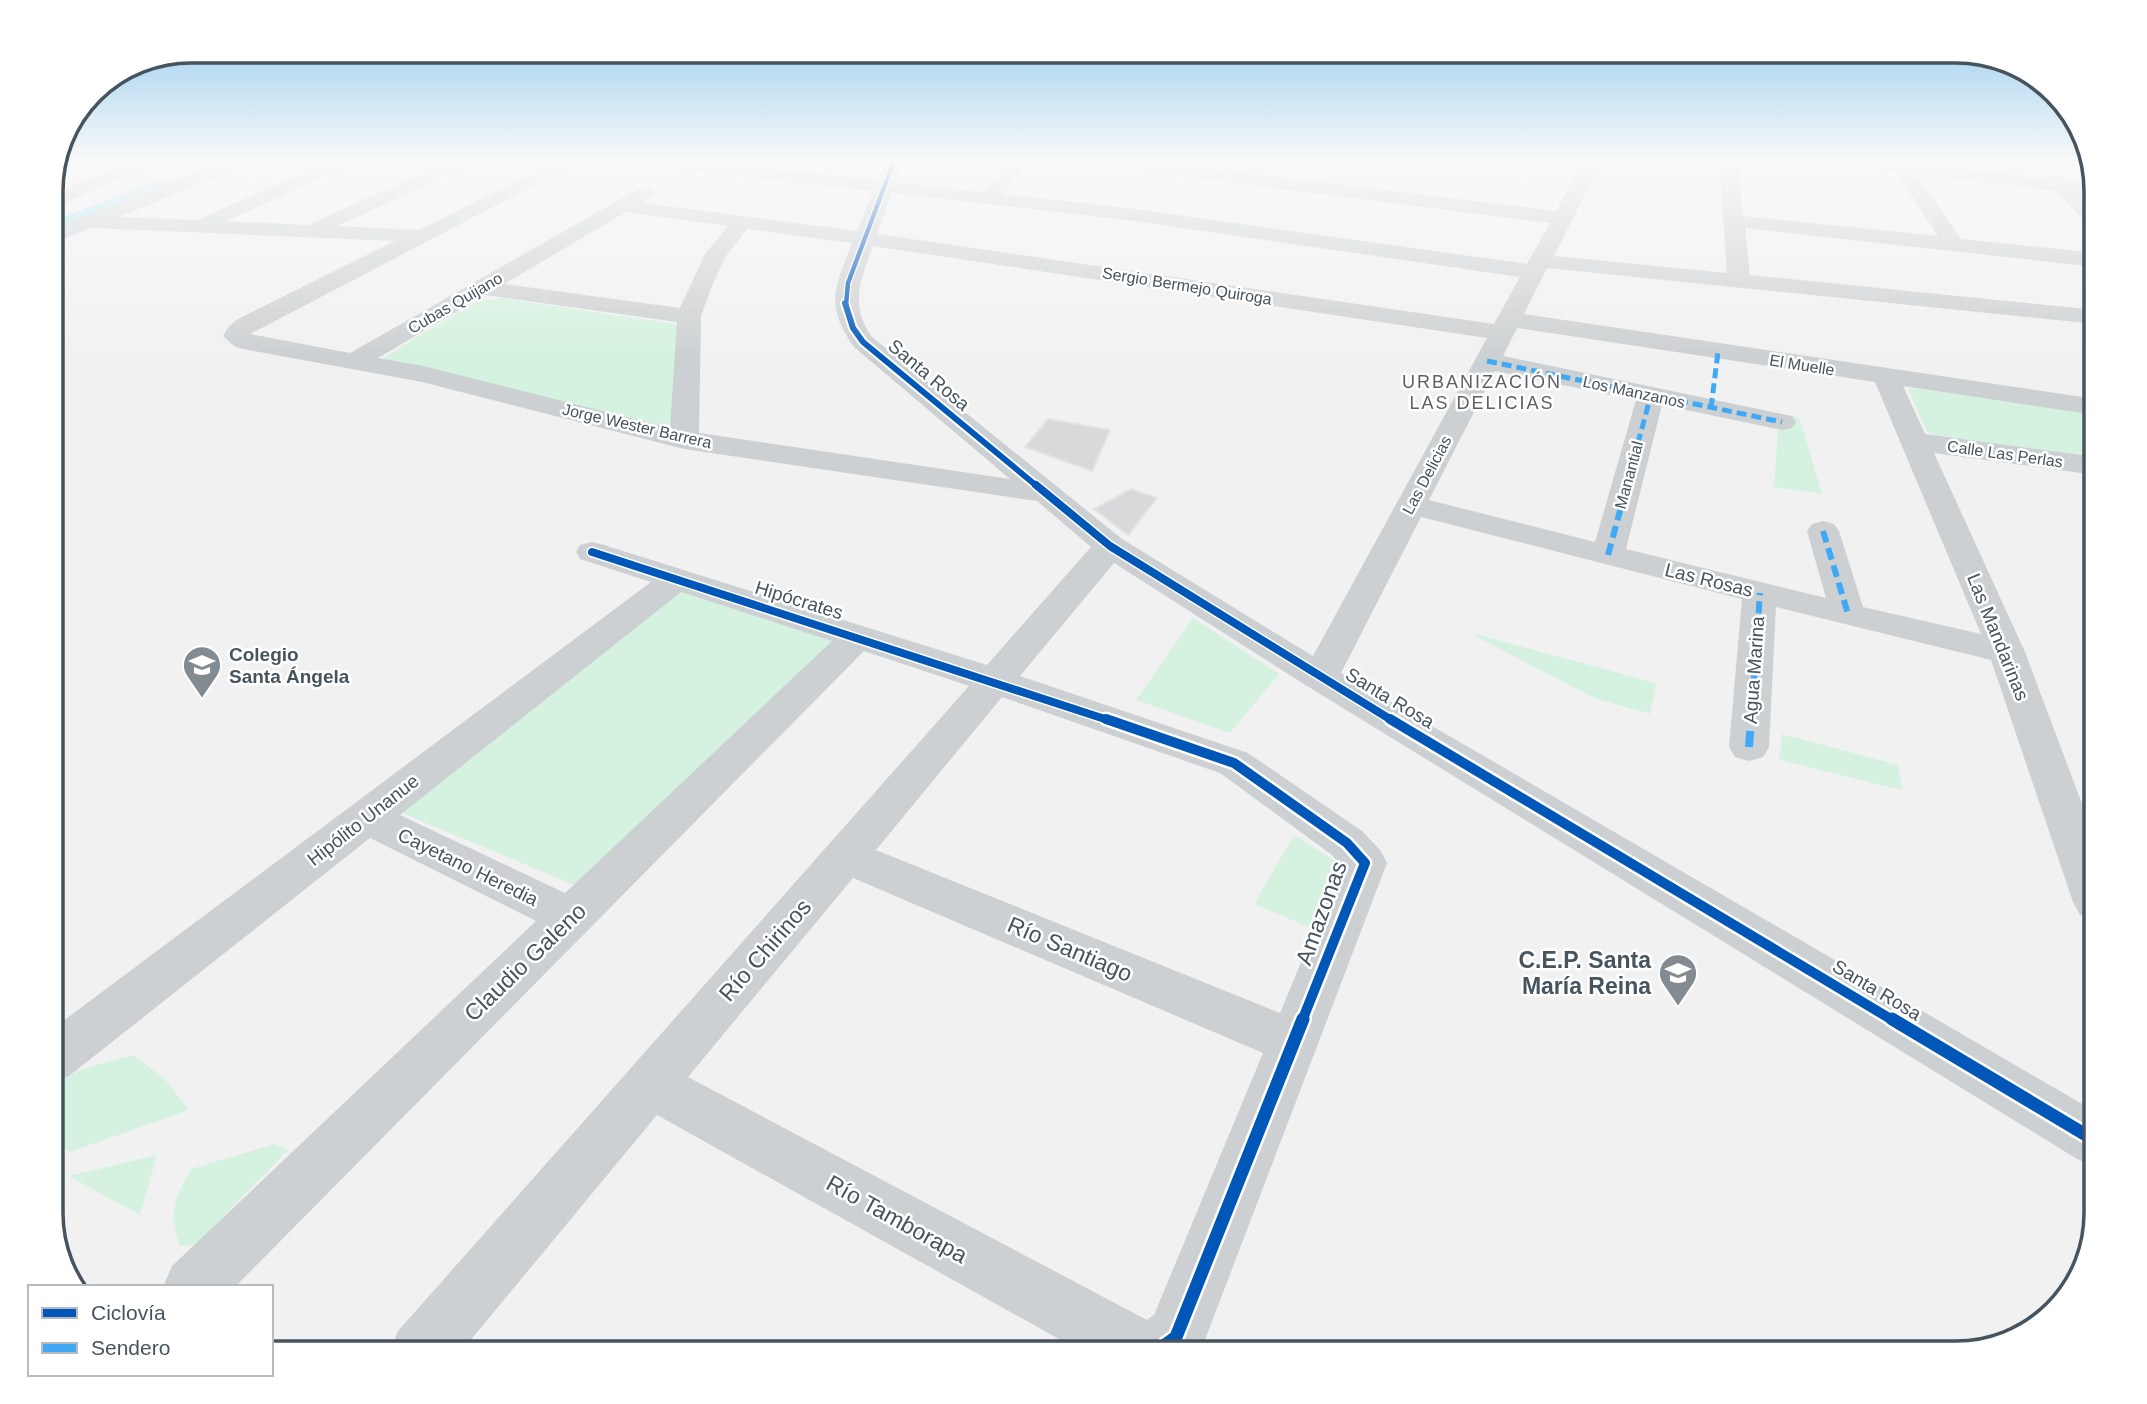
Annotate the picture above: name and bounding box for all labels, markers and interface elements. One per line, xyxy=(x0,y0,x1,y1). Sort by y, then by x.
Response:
street label: Sergio Bermejo Quiroga xyxy=(1101,264,1273,308)
street label: Cubas Quijano xyxy=(405,269,505,337)
street label: Santa Rosa xyxy=(884,335,974,415)
street label: El Muelle xyxy=(1768,351,1836,379)
district label: URBANIZACIÓN LAS DELICIAS xyxy=(1402,371,1562,413)
street label: Los Manzanos xyxy=(1581,373,1687,411)
street label: Jorge Wester Barrera xyxy=(561,401,713,451)
street label: Las Delicias xyxy=(1399,433,1455,517)
street label: Calle Las Perlas xyxy=(1946,437,2064,471)
street label: Manantial xyxy=(1612,439,1646,511)
street label: Las Rosas xyxy=(1663,559,1755,601)
street label: Las Mandarinas xyxy=(1963,570,2033,704)
street label: Hipócrates xyxy=(753,577,845,623)
street label: Agua Marina xyxy=(1740,615,1768,724)
school or university icon: Colegio Santa Ángela xyxy=(181,644,223,699)
place label: Colegio Santa Ángela xyxy=(229,644,350,687)
street label: Santa Rosa xyxy=(1342,663,1438,733)
street label: Hipólito Unanue xyxy=(303,770,423,870)
street label: Cayetano Heredia xyxy=(395,824,542,910)
street label: Amazonas xyxy=(1290,857,1352,969)
street label: Río Chirinos xyxy=(714,894,816,1006)
street label: Claudio Galeno xyxy=(459,898,591,1026)
street label: Río Santiago xyxy=(1004,911,1136,987)
place label: C.E.P. Santa María Reina xyxy=(1518,947,1651,999)
school or university icon: C.E.P. Santa María Reina xyxy=(1657,952,1699,1007)
street label: Santa Rosa xyxy=(1829,955,1925,1025)
street label: Río Tamborapa xyxy=(822,1170,972,1268)
legend xyxy=(28,1285,273,1376)
text: Ciclovía xyxy=(91,1301,166,1324)
text: Sendero xyxy=(91,1336,170,1359)

